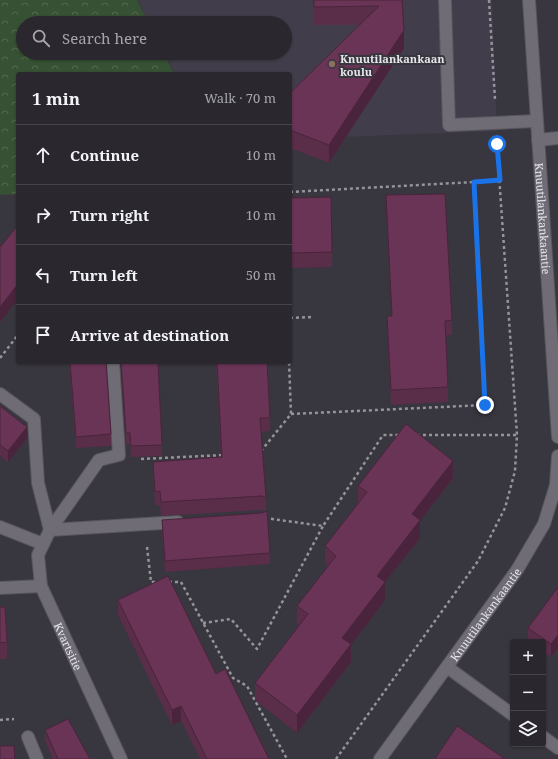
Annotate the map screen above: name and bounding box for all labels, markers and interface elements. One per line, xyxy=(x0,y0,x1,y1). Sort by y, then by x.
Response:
search box xyxy=(16,16,292,60)
icon: search xyxy=(30,27,52,49)
text: Search here xyxy=(62,28,147,48)
place label: Knuutilankankaan koulu xyxy=(340,51,445,79)
marker: Knuutilankankaan koulu xyxy=(327,59,337,69)
text: 1 min xyxy=(32,87,80,110)
text: Walk · 70 m xyxy=(204,89,276,107)
route start xyxy=(488,135,506,153)
icon: ahead xyxy=(32,144,54,166)
text: Continue xyxy=(70,145,139,165)
text: 10 m xyxy=(246,146,276,164)
street label: Knuutilankankaantie xyxy=(532,162,555,275)
icon: right xyxy=(32,204,54,226)
text: Turn right xyxy=(70,205,149,225)
text: 10 m xyxy=(246,206,276,224)
icon: left xyxy=(32,264,54,286)
text: Turn left xyxy=(70,265,138,285)
text: 50 m xyxy=(246,266,276,284)
icon: arrive xyxy=(32,324,54,346)
text: Arrive at destination xyxy=(70,325,229,345)
route end xyxy=(476,396,494,414)
street label: Knuutilankankaantie xyxy=(446,564,524,664)
street label: Kvartsitie xyxy=(51,620,86,672)
map controls xyxy=(510,639,546,747)
button: + xyxy=(510,639,546,675)
button: − xyxy=(510,675,546,711)
button: layers xyxy=(510,711,546,747)

